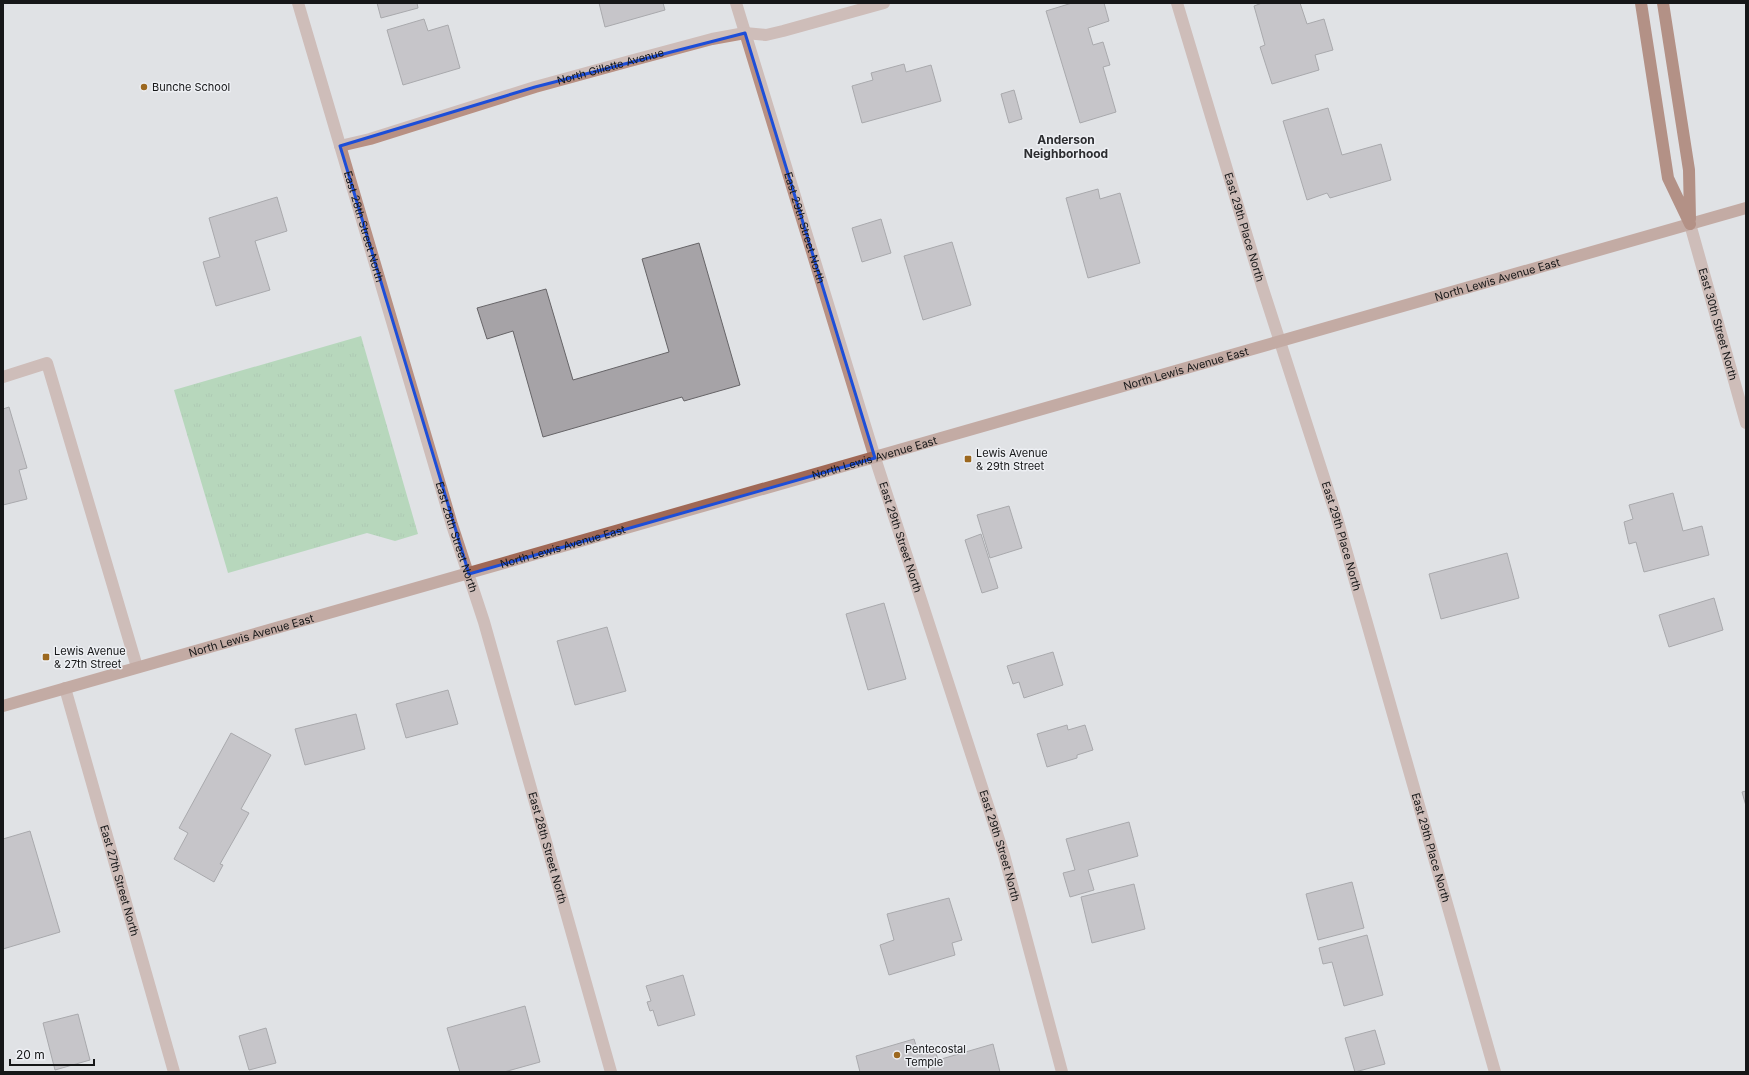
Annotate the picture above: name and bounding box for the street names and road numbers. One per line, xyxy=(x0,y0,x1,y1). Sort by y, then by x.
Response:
street label: North Gillette Avenue xyxy=(555,45,665,88)
street label: East 28th Street North xyxy=(341,169,387,284)
street label: East 29th Street North xyxy=(781,170,828,285)
street label: East 29th Place North xyxy=(1221,171,1267,283)
street label: North Lewis Avenue East xyxy=(1433,255,1562,304)
street label: East 30th Street North xyxy=(1696,266,1741,382)
street label: North Lewis Avenue East xyxy=(1122,344,1250,393)
street label: North Lewis Avenue East xyxy=(810,433,939,482)
street label: East 28th Street North xyxy=(433,480,481,594)
street label: East 29th Street North xyxy=(876,480,925,594)
street label: East 29th Place North xyxy=(1319,480,1364,592)
street label: North Lewis Avenue East xyxy=(499,522,627,571)
street label: North Lewis Avenue East xyxy=(187,611,316,660)
street label: East 29th Street North xyxy=(976,788,1023,903)
street label: East 28th Street North xyxy=(525,790,570,905)
street label: East 29th Place North xyxy=(1409,791,1453,904)
street label: East 27th Street North xyxy=(97,823,142,938)

